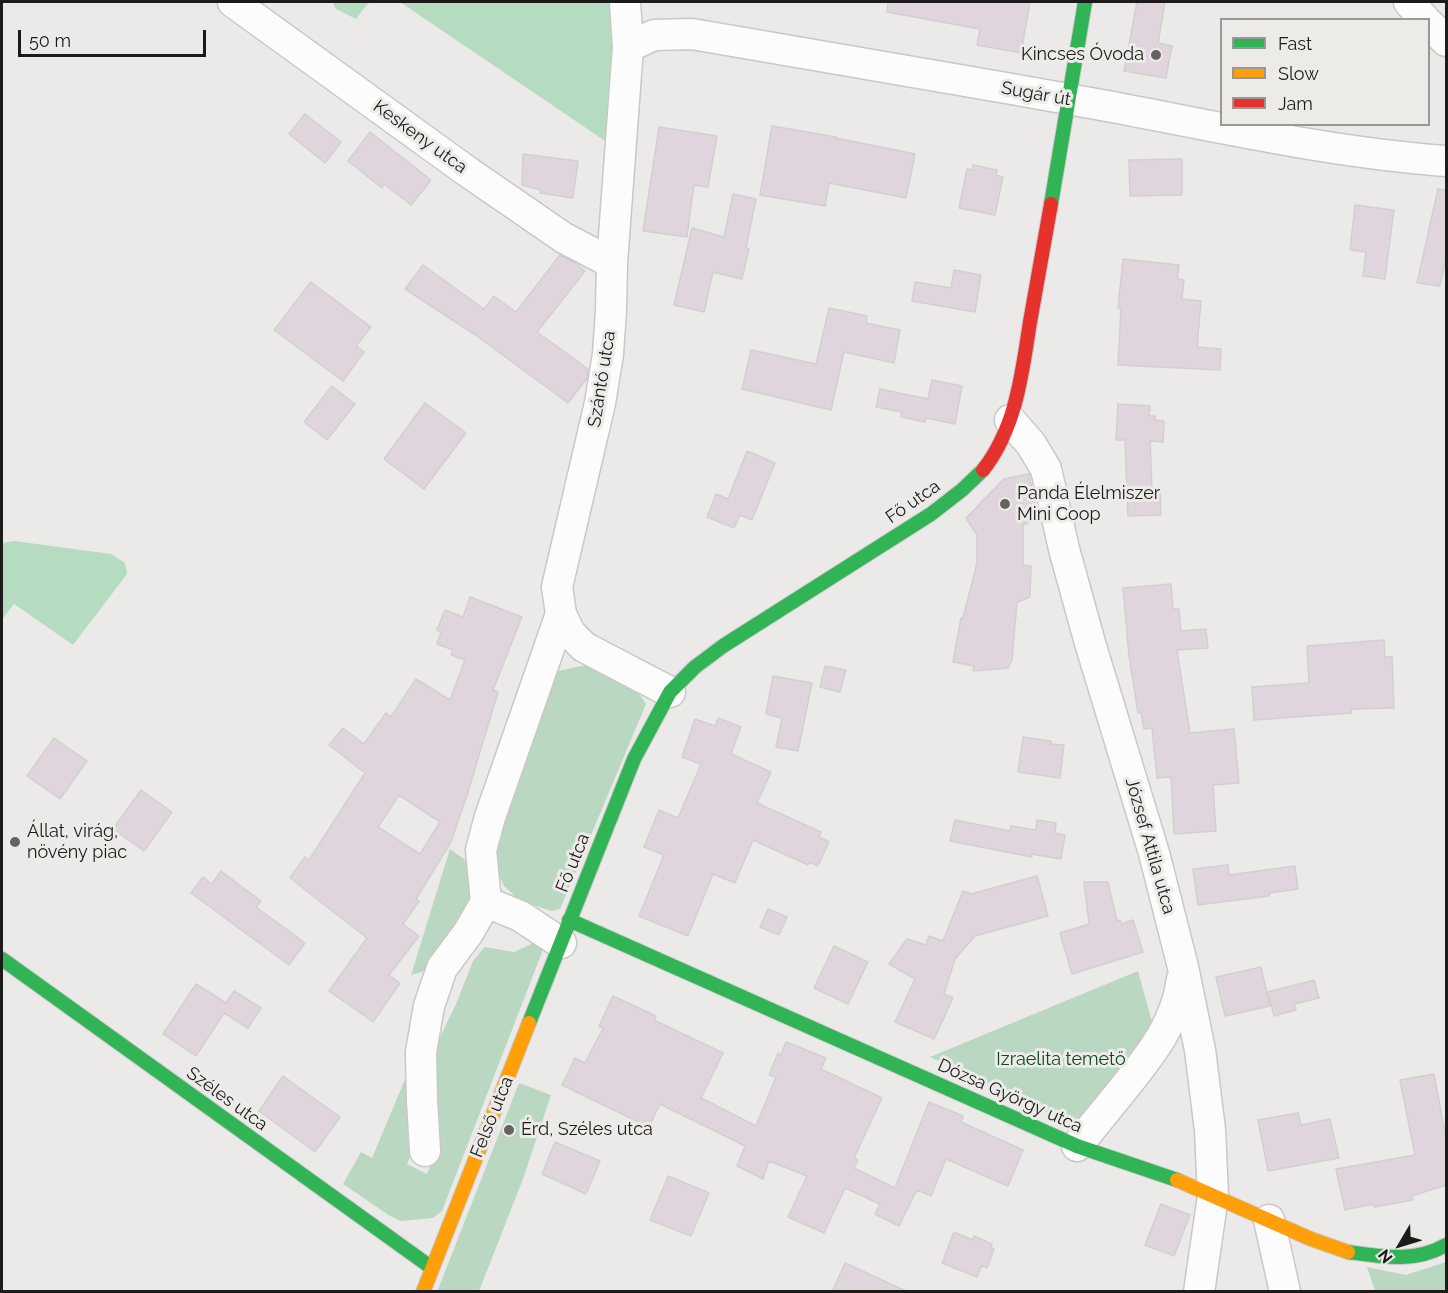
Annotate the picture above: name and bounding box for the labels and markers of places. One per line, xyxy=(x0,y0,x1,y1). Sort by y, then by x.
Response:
place label: Kincses Óvoda xyxy=(1021,44,1144,66)
marker: Kincses Óvoda xyxy=(1149,48,1163,62)
place label: Panda Élelmiszer Mini Coop xyxy=(1017,483,1160,526)
marker: Panda Élelmiszer Mini Coop xyxy=(998,497,1012,511)
place label: Állat, virág, növény piac xyxy=(27,821,127,864)
marker: Állat, virág, növény piac xyxy=(8,835,22,849)
place label: Érd, Széles utca xyxy=(521,1119,653,1141)
marker: Érd, Széles utca xyxy=(502,1123,516,1137)

